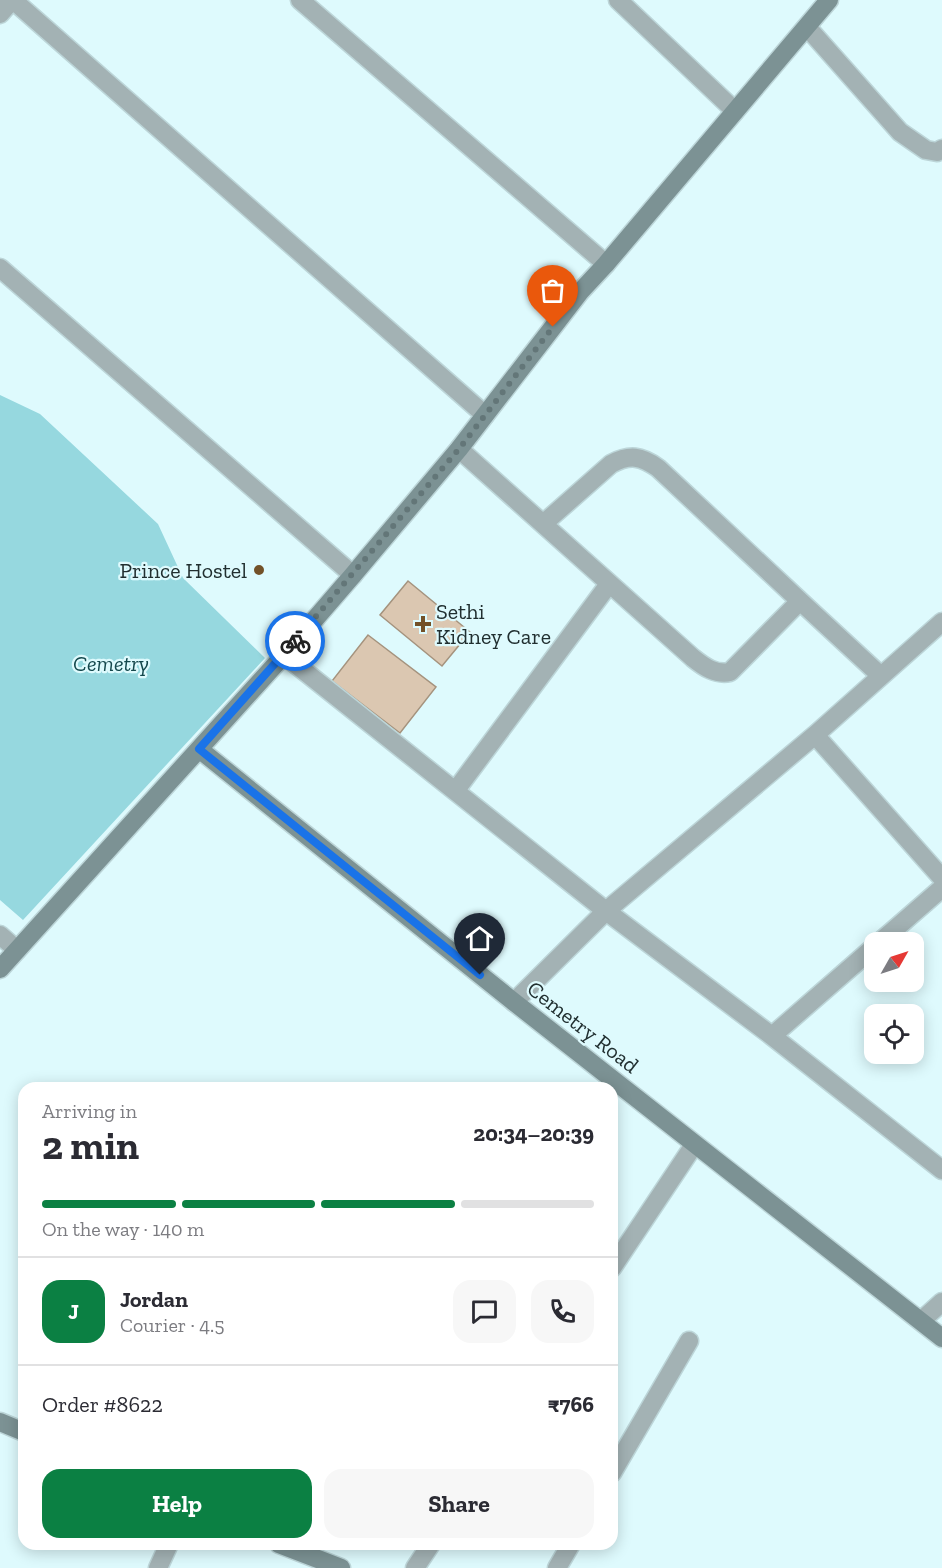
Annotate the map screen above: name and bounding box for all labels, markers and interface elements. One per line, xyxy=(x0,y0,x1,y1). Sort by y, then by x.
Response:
pin xyxy=(527,265,578,327)
icon: bag xyxy=(536,274,569,307)
place label: Prince Hostel xyxy=(119,557,247,584)
marker: Prince Hostel xyxy=(252,563,266,577)
place label: Sethi Kidney Care xyxy=(436,598,551,650)
courier xyxy=(265,611,325,671)
marker: Sethi Kidney Care xyxy=(414,615,432,633)
icon: bike xyxy=(279,625,312,658)
park label: Cemetry xyxy=(73,650,149,677)
pin xyxy=(454,913,505,975)
icon: home xyxy=(463,922,496,955)
north arrow xyxy=(864,932,924,992)
map controls xyxy=(864,932,924,1064)
street label: Cemetry Road xyxy=(522,975,644,1079)
button: locate xyxy=(864,1004,924,1064)
text: Arriving in xyxy=(42,1099,137,1123)
text: 20:34–20:39 xyxy=(473,1120,594,1147)
text: 2 min xyxy=(42,1122,139,1169)
text: On the way · 140 m xyxy=(42,1217,204,1241)
button: chat xyxy=(453,1280,516,1343)
button: phone xyxy=(531,1280,594,1343)
text: Jordan xyxy=(120,1286,188,1313)
text: J xyxy=(68,1298,79,1325)
text: Courier · 4.5 xyxy=(120,1313,225,1337)
text: Order #8622 xyxy=(42,1391,163,1418)
text: ₹766 xyxy=(548,1391,594,1418)
button: Help xyxy=(42,1469,312,1538)
button: Share xyxy=(324,1469,594,1538)

